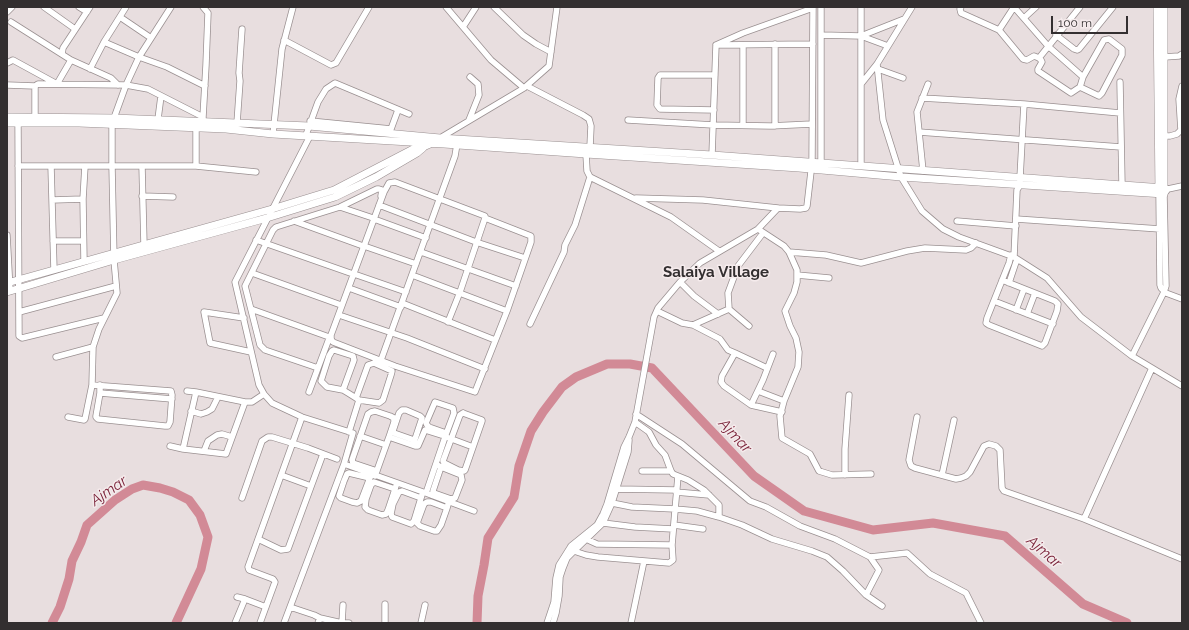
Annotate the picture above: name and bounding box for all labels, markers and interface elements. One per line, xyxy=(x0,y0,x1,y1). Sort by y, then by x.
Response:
scale bar xyxy=(1053,8,1130,34)
text: 100 m xyxy=(1058,16,1092,30)
district label: Salaiya Village xyxy=(663,263,769,281)
water label: Ajmar xyxy=(715,415,755,457)
water label: Ajmar xyxy=(87,472,131,510)
water label: Ajmar xyxy=(1023,532,1065,572)

